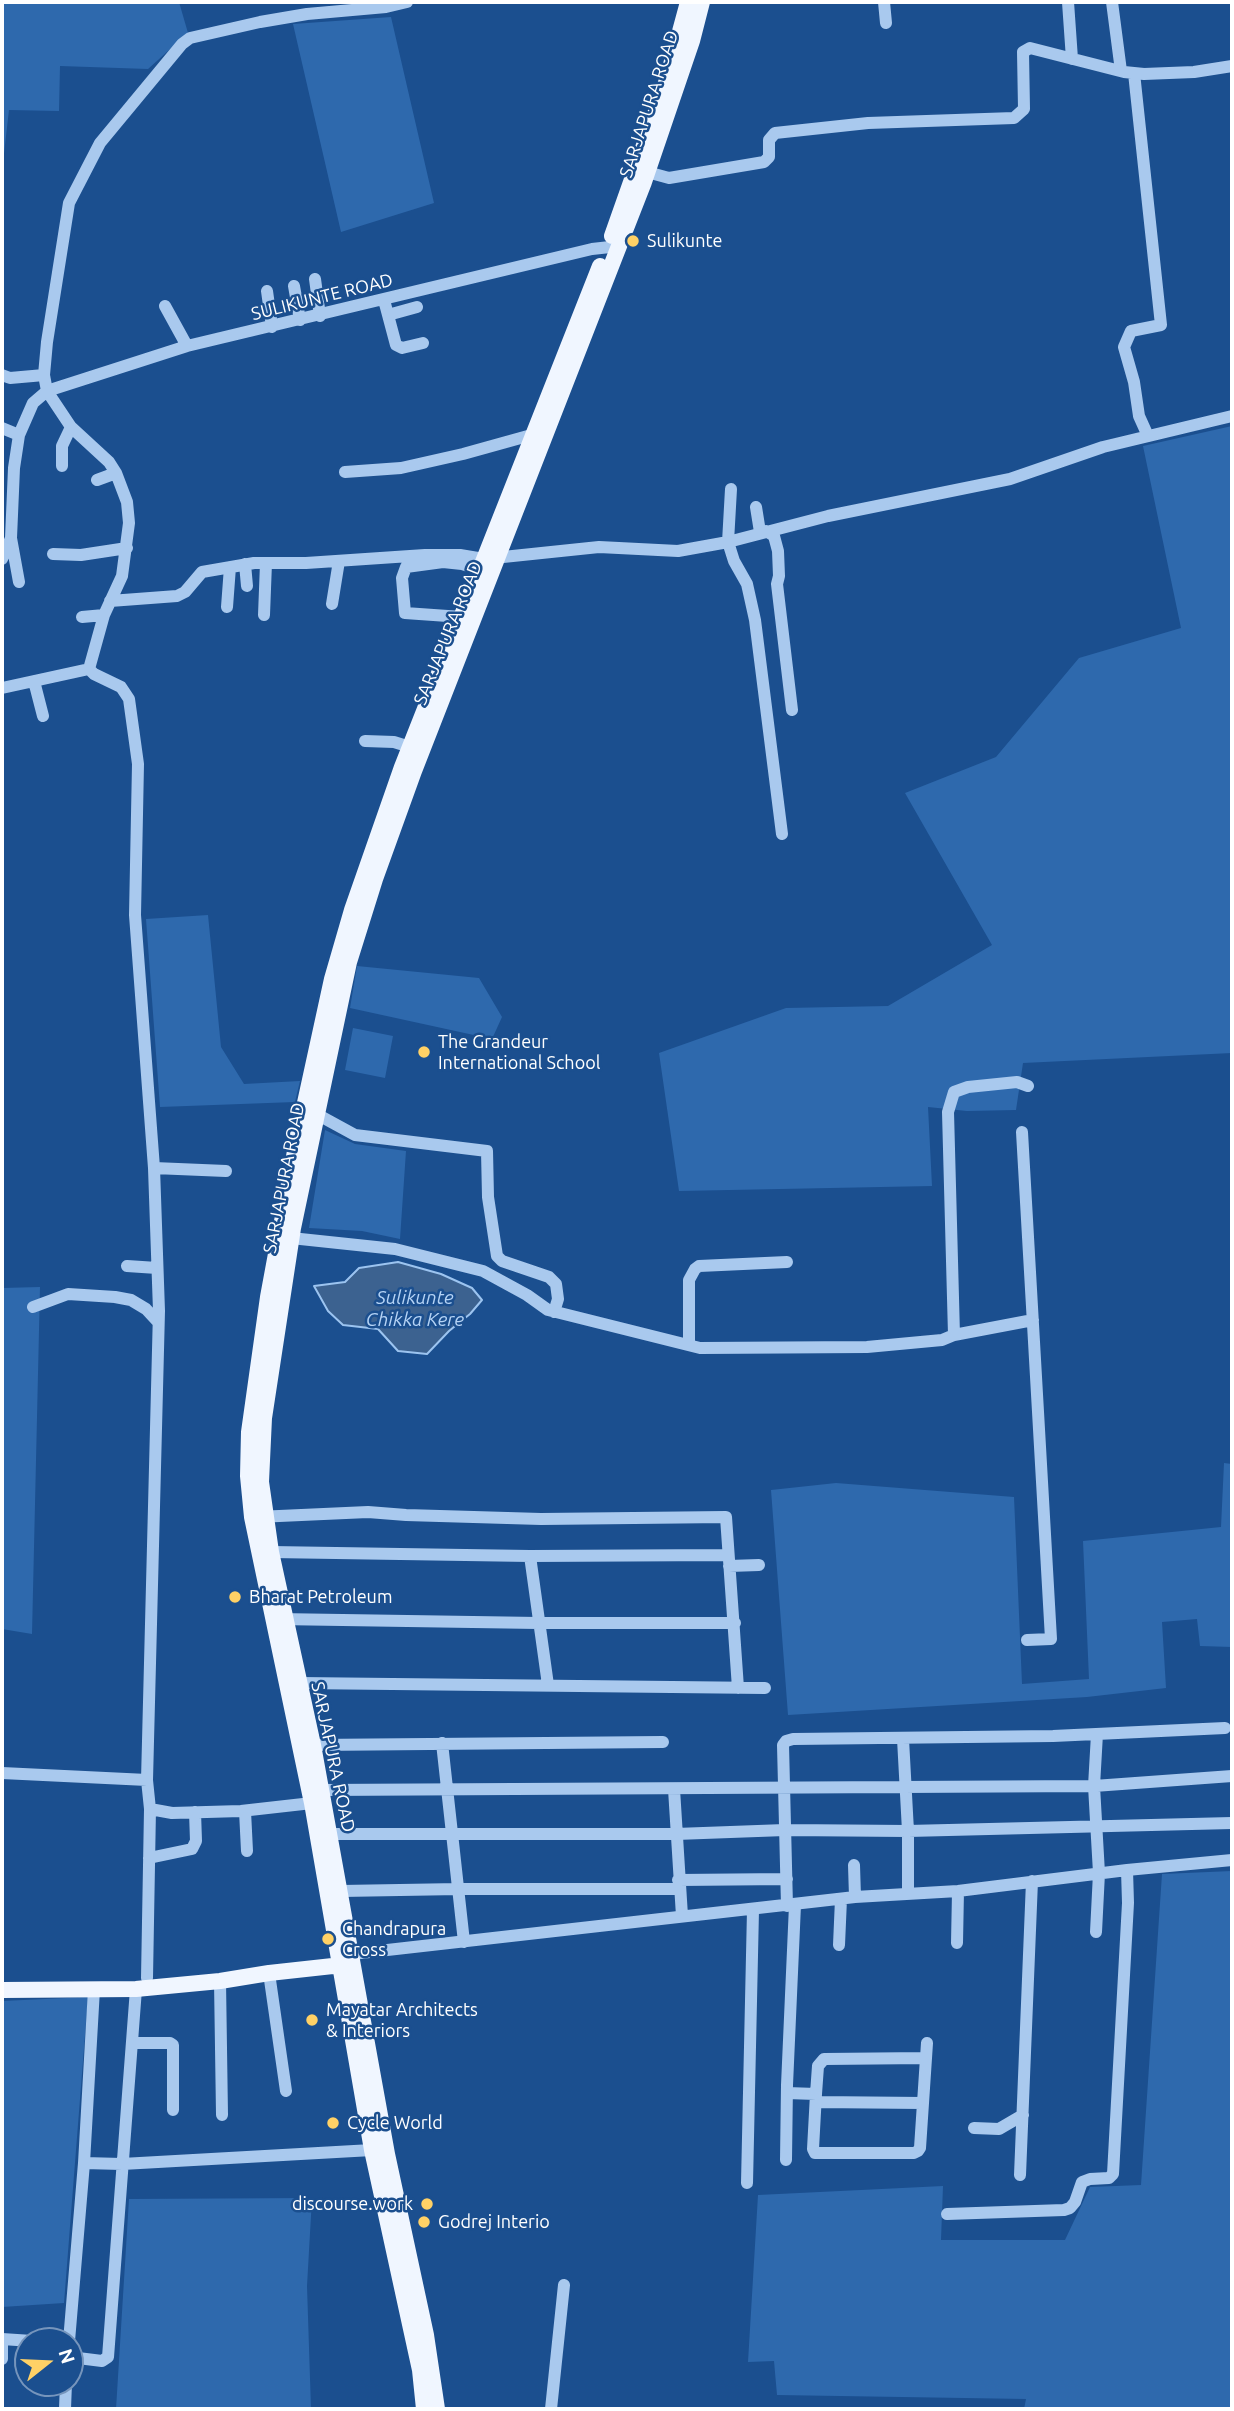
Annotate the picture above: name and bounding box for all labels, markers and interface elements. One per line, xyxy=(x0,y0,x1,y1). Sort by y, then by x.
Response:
street label: SARJAPURA ROAD xyxy=(615,28,683,180)
place label: Sulikunte xyxy=(647,230,722,252)
marker: Sulikunte xyxy=(625,233,641,249)
street label: SULIKUNTE ROAD xyxy=(249,269,395,325)
street label: SARJAPURA ROAD xyxy=(409,558,487,708)
place label: The Grandeur International School xyxy=(438,1031,600,1074)
marker: The Grandeur International School xyxy=(416,1044,432,1060)
street label: SARJAPURA ROAD xyxy=(259,1101,309,1255)
water label: Sulikunte Chikka Kere xyxy=(366,1287,464,1331)
place label: Bharat Petroleum xyxy=(249,1586,392,1608)
marker: Bharat Petroleum xyxy=(227,1589,243,1605)
street label: SARJAPURA ROAD xyxy=(307,1680,359,1834)
place label: Chandrapura Cross xyxy=(342,1918,446,1960)
marker: Chandrapura Cross xyxy=(320,1931,336,1947)
place label: Mayatar Architects & Interiors xyxy=(326,1999,478,2042)
marker: Mayatar Architects & Interiors xyxy=(304,2012,320,2028)
place label: Cycle World xyxy=(347,2112,443,2134)
marker: Cycle World xyxy=(325,2115,341,2131)
place label: discourse.work xyxy=(292,2193,413,2215)
marker: discourse.work xyxy=(419,2196,435,2212)
place label: Godrej Interio xyxy=(438,2211,550,2233)
marker: Godrej Interio xyxy=(416,2214,432,2230)
north arrow xyxy=(14,2327,84,2397)
text: N xyxy=(54,2346,80,2366)

